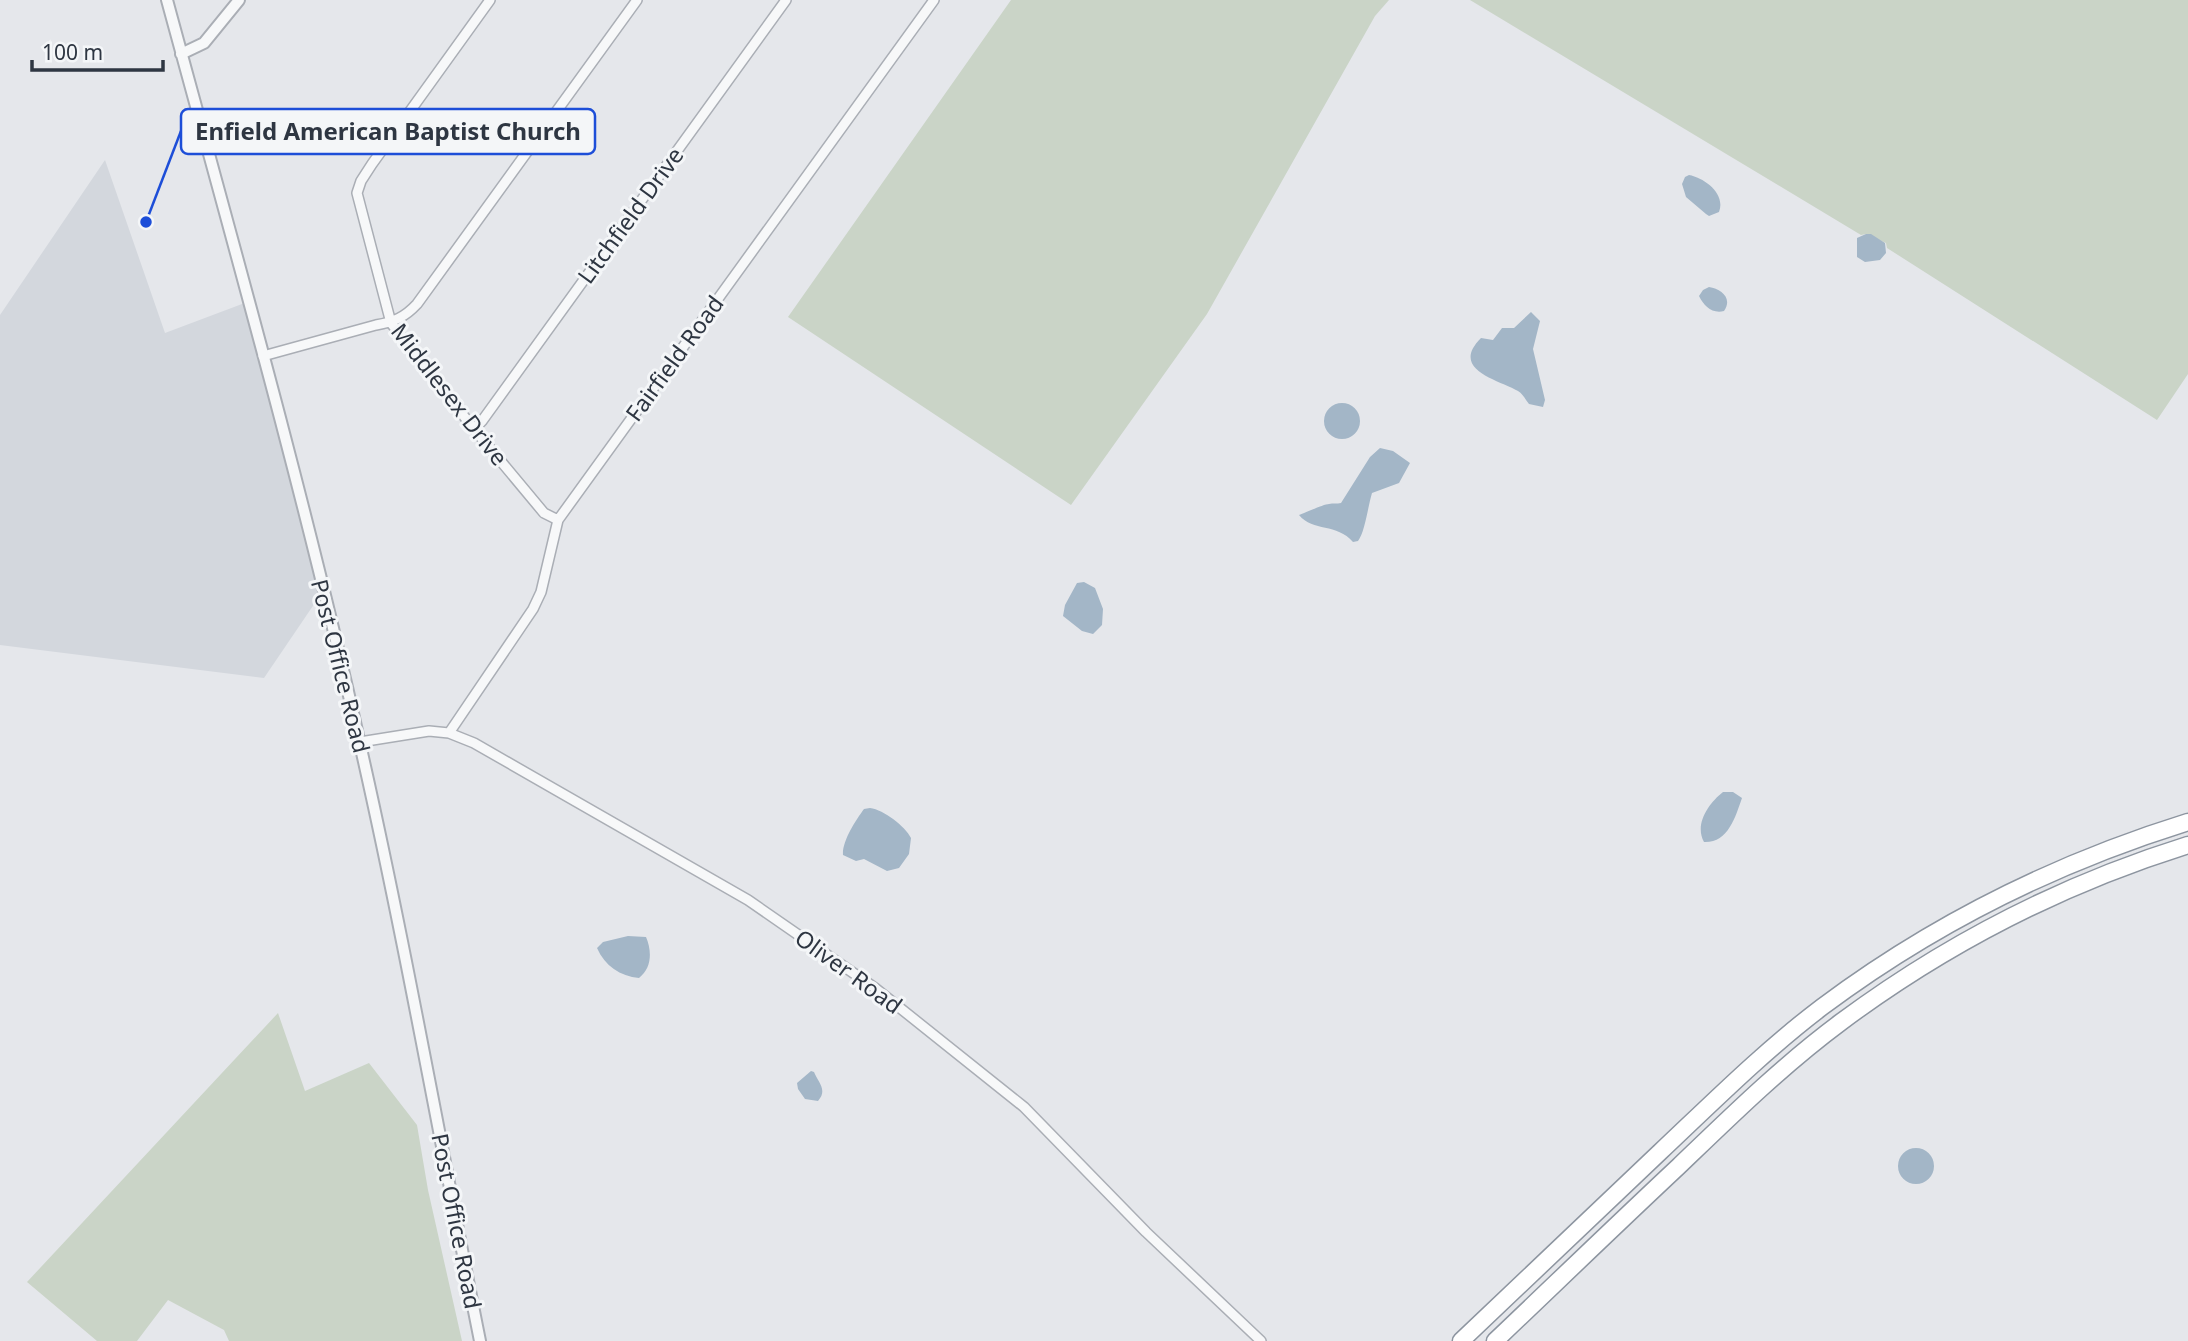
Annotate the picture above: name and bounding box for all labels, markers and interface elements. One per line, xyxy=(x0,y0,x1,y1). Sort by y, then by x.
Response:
scale bar xyxy=(32,28,163,72)
text: 100 m xyxy=(42,38,103,66)
callout: Enfield American Baptist Church xyxy=(181,109,595,154)
text: Enfield American Baptist Church xyxy=(195,114,581,147)
street label: Litchfield Drive xyxy=(570,140,690,290)
street label: Fairfield Road xyxy=(617,289,731,427)
street label: Middlesex Drive xyxy=(384,316,516,472)
street label: Post Office Road xyxy=(304,576,378,756)
street label: Oliver Road xyxy=(789,921,909,1021)
street label: Post Office Road xyxy=(424,1131,490,1311)

